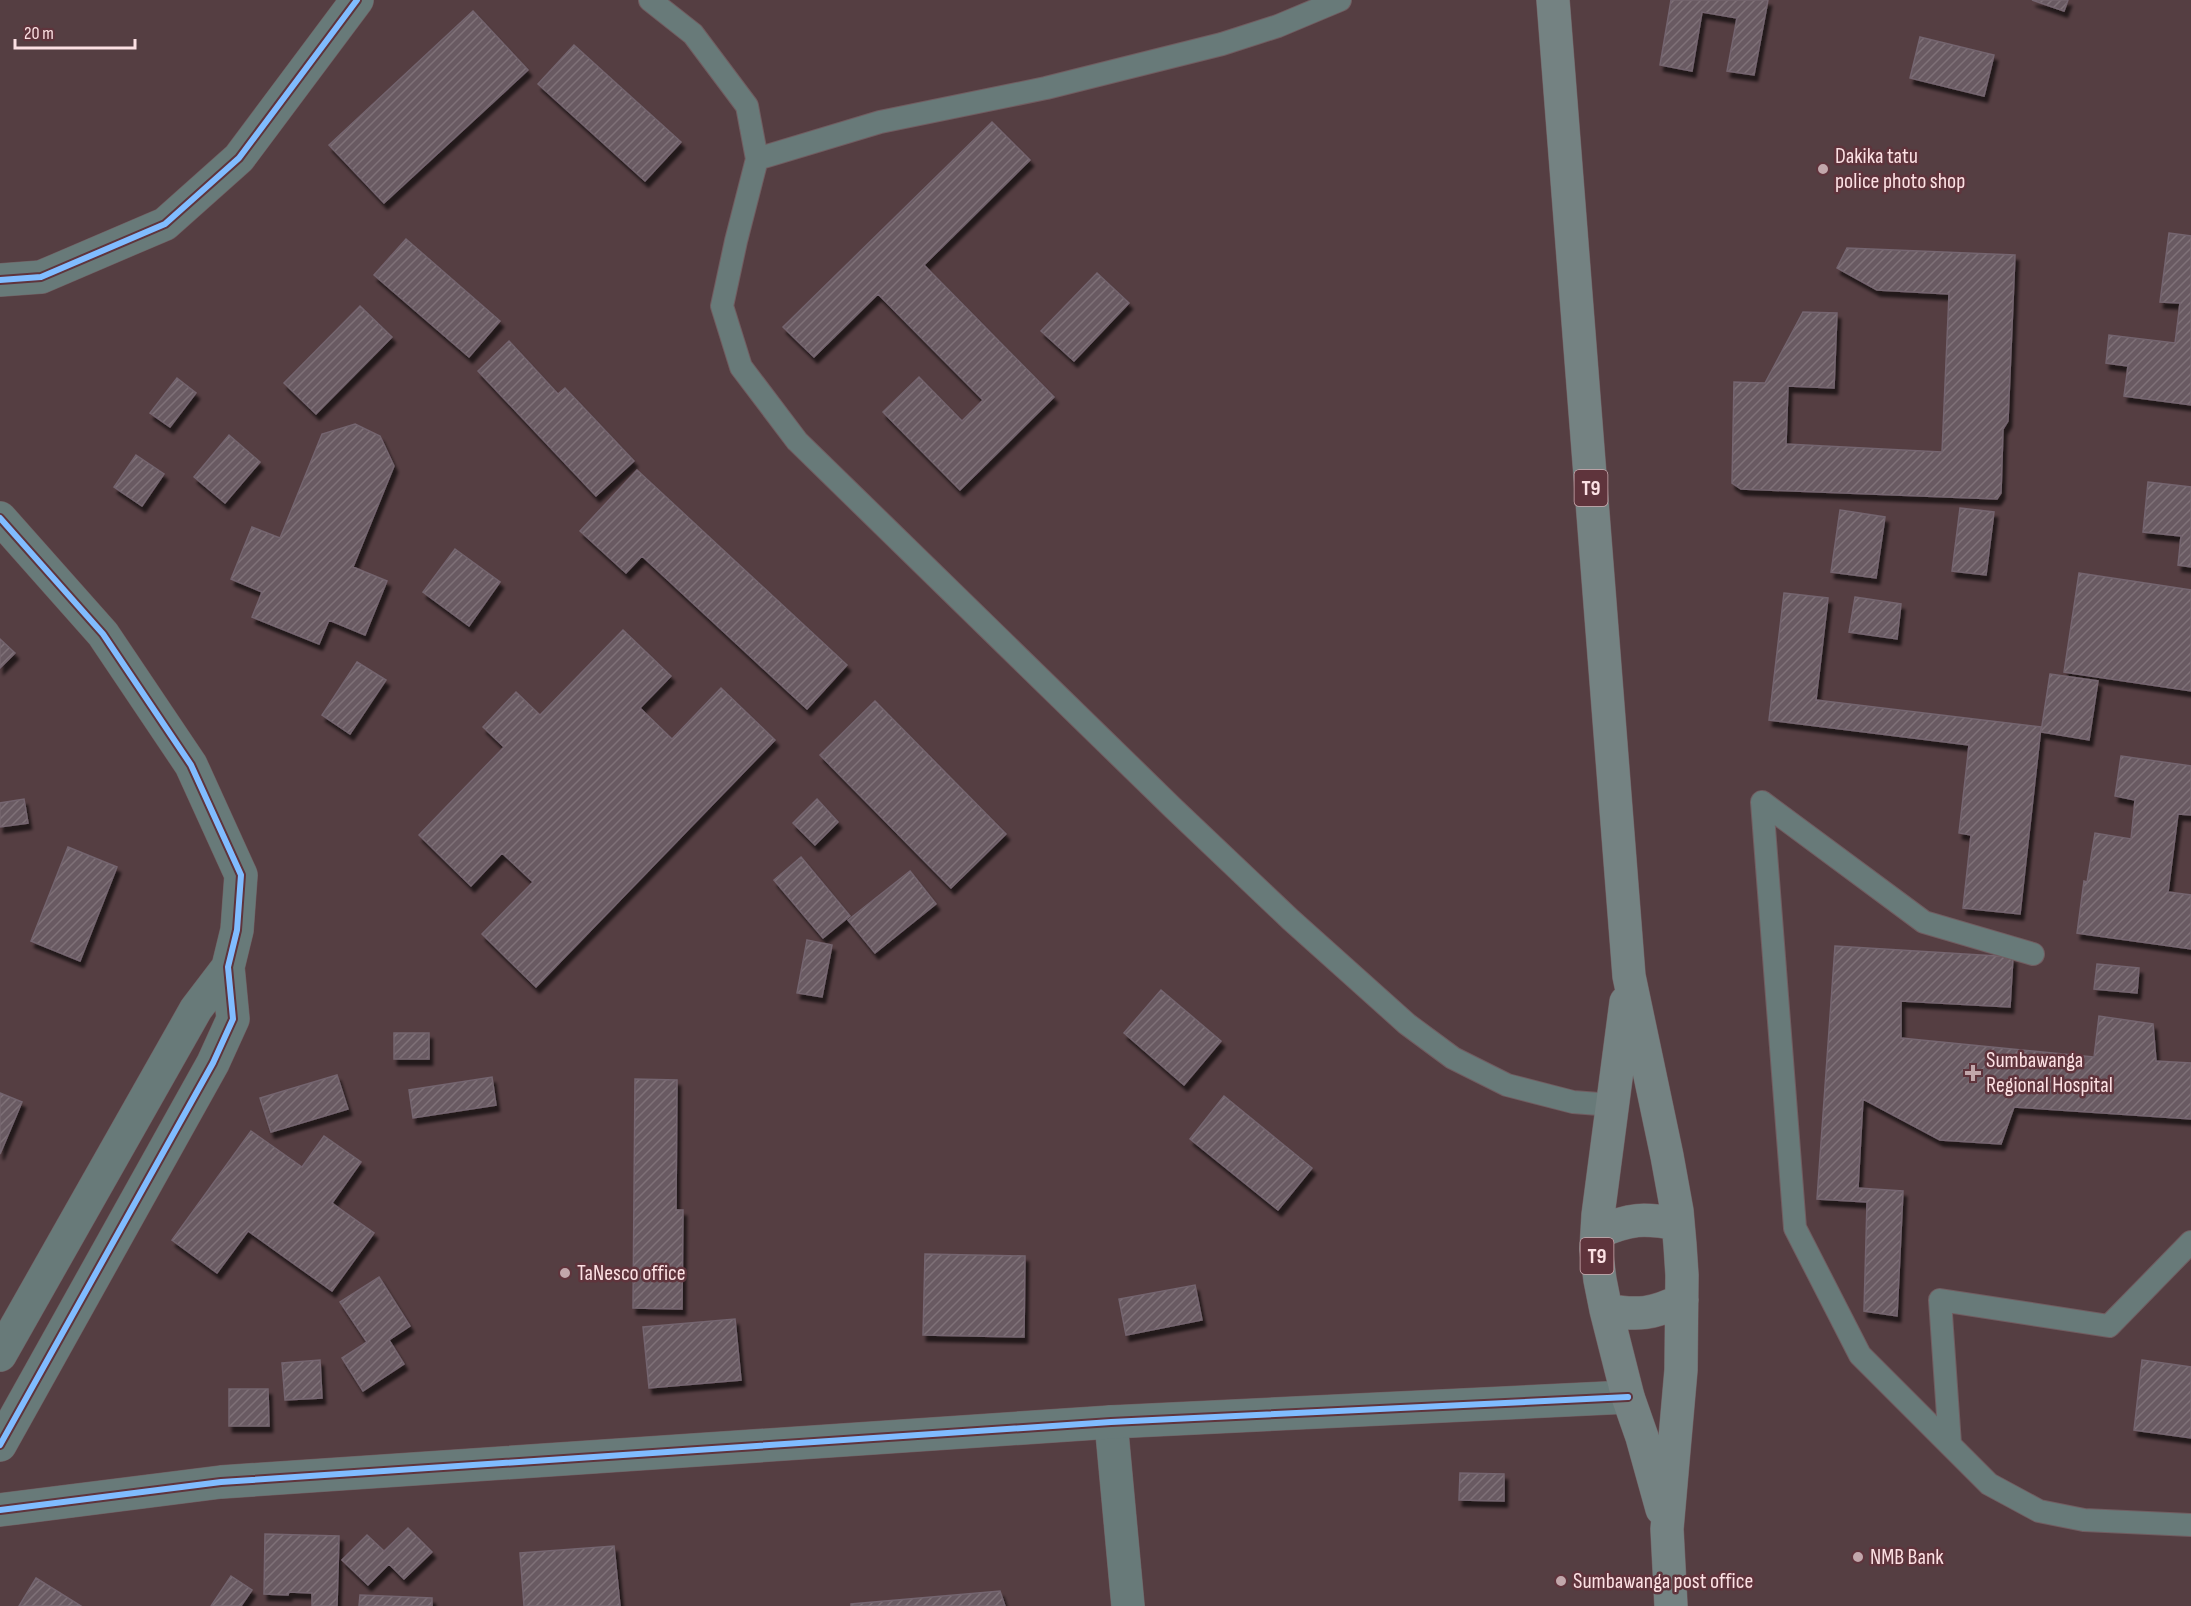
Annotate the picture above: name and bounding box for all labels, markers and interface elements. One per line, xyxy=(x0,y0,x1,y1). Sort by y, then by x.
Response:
scale bar xyxy=(15,12,135,50)
text: 20 m xyxy=(24,23,54,44)
place label: Dakika tatu police photo shop xyxy=(1835,143,1965,195)
marker: Dakika tatu police photo shop xyxy=(1816,162,1830,176)
road number: T9 xyxy=(1574,470,1608,506)
place label: Sumbawanga Regional Hospital xyxy=(1986,1047,2113,1099)
marker: Sumbawanga Regional Hospital xyxy=(1964,1064,1982,1082)
road number: T9 xyxy=(1580,1238,1614,1274)
place label: TaNesco office xyxy=(577,1260,686,1287)
marker: TaNesco office xyxy=(558,1266,572,1280)
place label: NMB Bank xyxy=(1870,1544,1944,1571)
marker: NMB Bank xyxy=(1851,1550,1865,1564)
place label: Sumbawanga post office xyxy=(1573,1568,1753,1595)
marker: Sumbawanga post office xyxy=(1554,1574,1568,1588)

